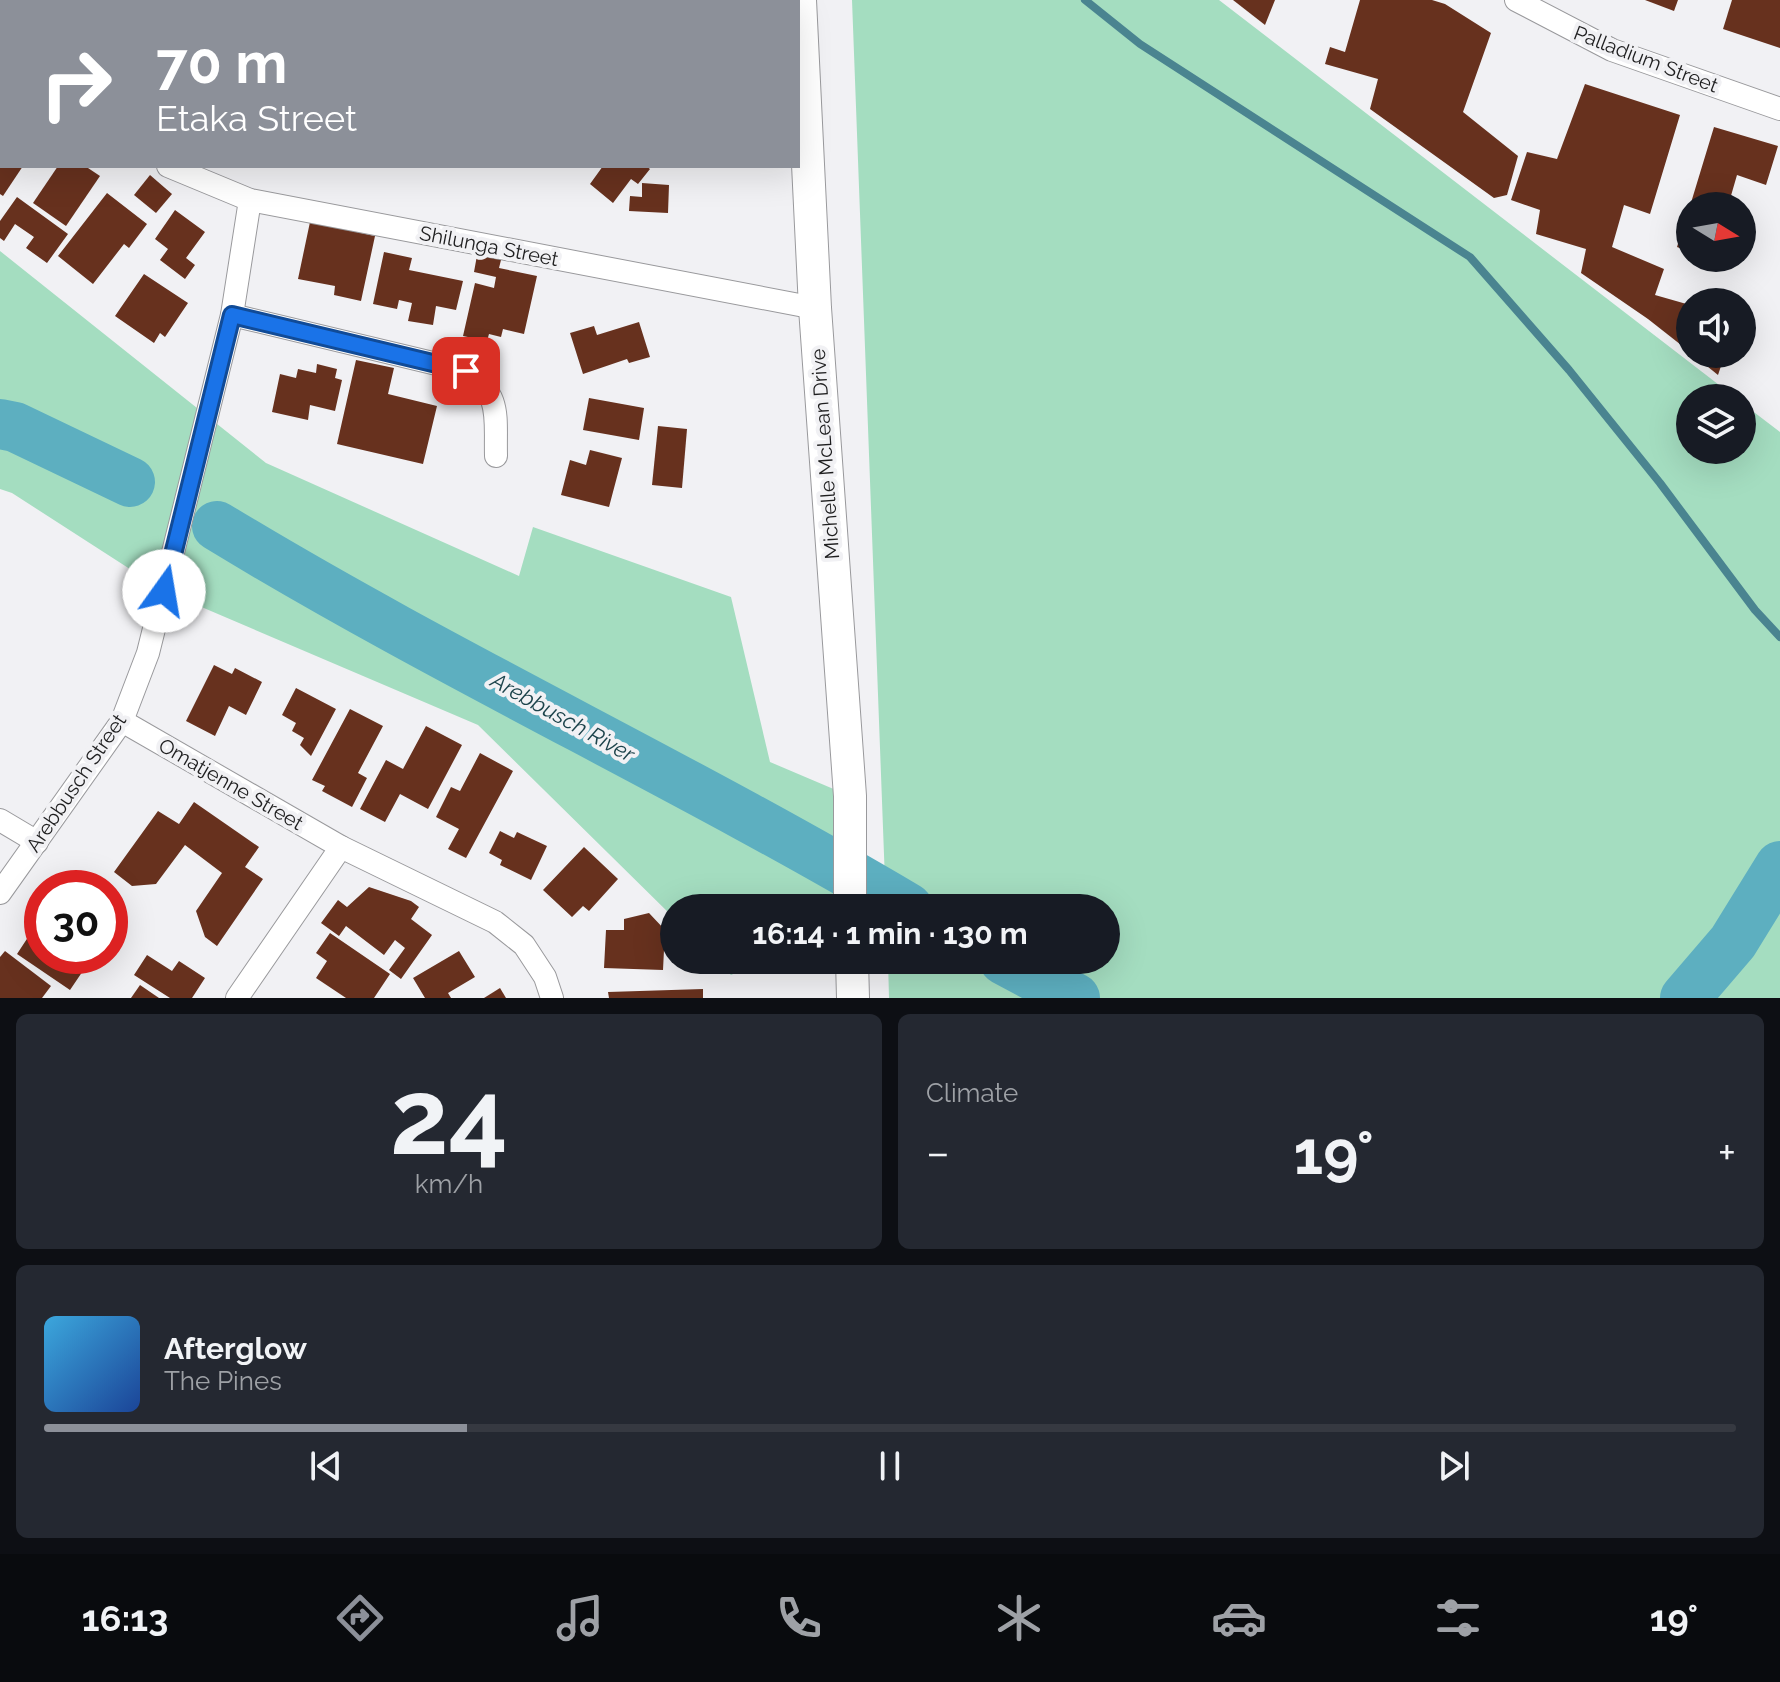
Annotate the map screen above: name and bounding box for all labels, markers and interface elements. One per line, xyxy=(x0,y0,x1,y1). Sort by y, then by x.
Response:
street label: Palladium Street xyxy=(1570,20,1722,98)
text: 70 m xyxy=(156,30,287,96)
icon: right xyxy=(24,32,128,136)
text: Etaka Street xyxy=(156,97,357,139)
north arrow xyxy=(1676,192,1756,272)
map controls xyxy=(1676,192,1756,464)
street label: Shilunga Street xyxy=(418,221,561,271)
button: sound xyxy=(1676,288,1756,368)
pin xyxy=(432,337,500,405)
street label: Michelle McLean Drive xyxy=(806,348,844,560)
icon: arrive xyxy=(444,349,488,393)
button: layers xyxy=(1676,384,1756,464)
position arrow xyxy=(122,549,206,633)
water label: Arebbusch River xyxy=(486,666,640,768)
street label: Arebbusch Street xyxy=(21,709,131,857)
street label: Omatjenne Street xyxy=(155,733,308,835)
speed limit sign: 30 xyxy=(24,870,128,974)
text: 16:14 · 1 min · 130 m xyxy=(752,916,1028,951)
text: 24 xyxy=(390,1056,508,1178)
text: Climate xyxy=(926,1078,1018,1108)
text: 19° xyxy=(1294,1118,1374,1188)
text: − xyxy=(926,1127,950,1178)
text: + xyxy=(1718,1127,1736,1178)
text: km/h xyxy=(415,1169,483,1199)
text: Afterglow xyxy=(164,1331,307,1366)
text: The Pines xyxy=(164,1366,282,1396)
icon: previous xyxy=(304,1444,348,1488)
icon: pause xyxy=(868,1444,912,1488)
icon: next xyxy=(1432,1444,1476,1488)
icon: directions xyxy=(332,1590,388,1646)
icon: music xyxy=(552,1590,608,1646)
icon: phone xyxy=(771,1590,827,1646)
icon: climate xyxy=(991,1590,1047,1646)
icon: car xyxy=(1211,1590,1267,1646)
icon: filters xyxy=(1430,1590,1486,1646)
text: 16:13 xyxy=(82,1597,168,1639)
text: 19° xyxy=(1650,1597,1698,1639)

